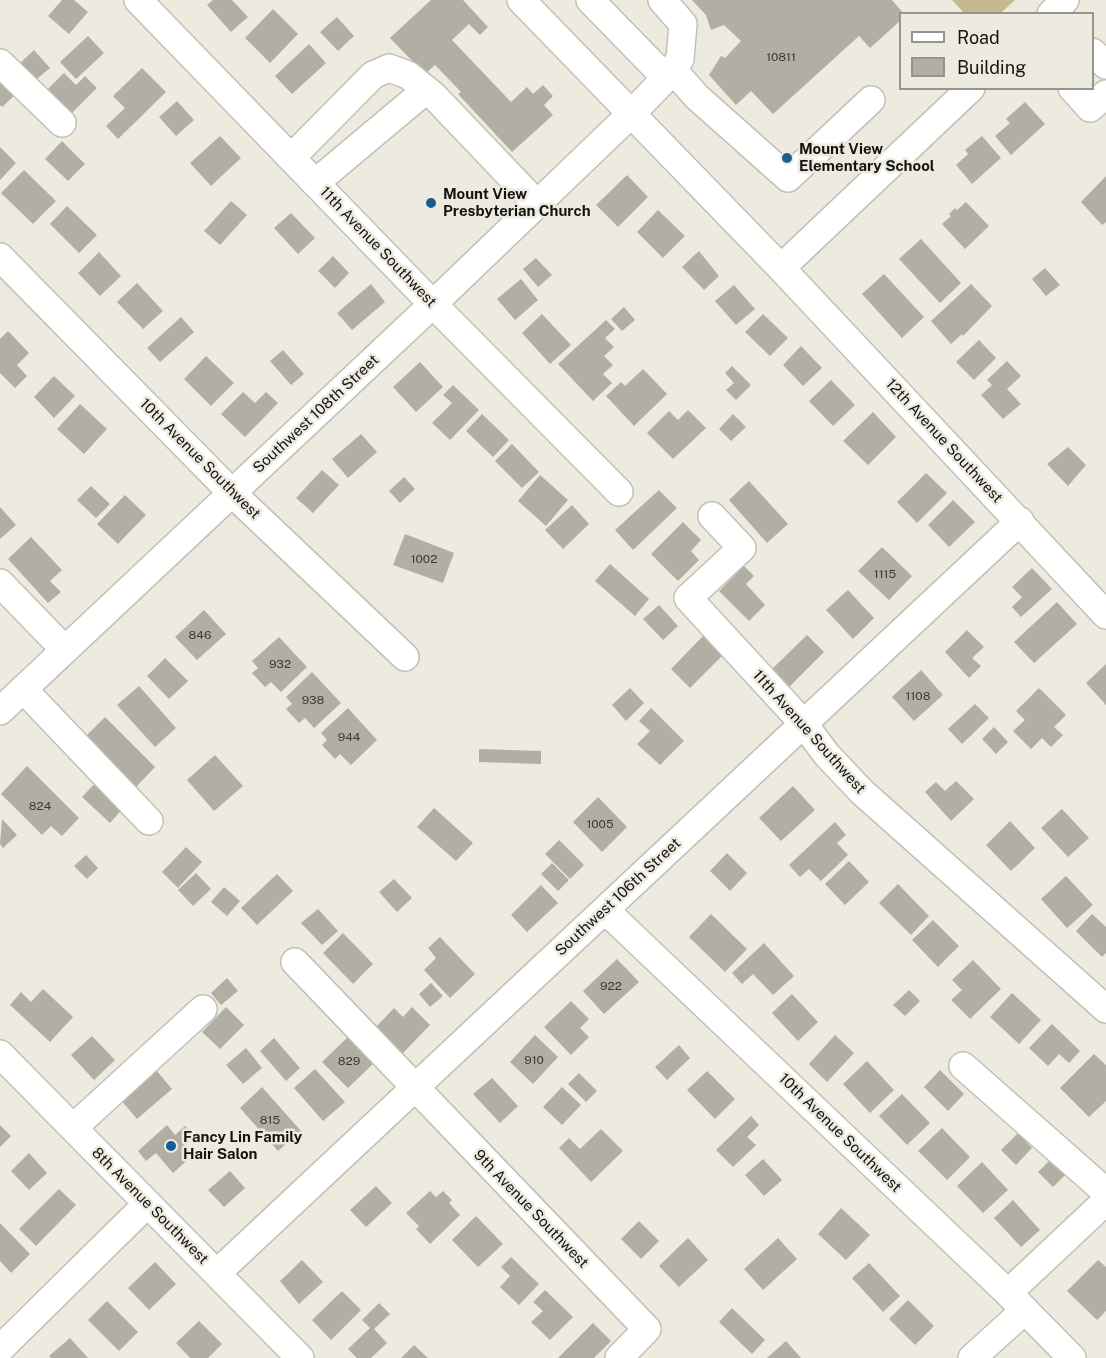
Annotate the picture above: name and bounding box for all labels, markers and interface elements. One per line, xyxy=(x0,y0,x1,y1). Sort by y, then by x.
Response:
legend xyxy=(899,12,1094,90)
text: Road xyxy=(957,27,1000,48)
house number: 10811 xyxy=(766,50,796,64)
text: Building xyxy=(957,57,1026,78)
place label: Mount View Elementary School xyxy=(799,140,935,175)
marker: Mount View Elementary School xyxy=(780,151,794,165)
street label: 11th Avenue Southwest xyxy=(316,183,440,311)
place label: Mount View Presbyterian Church xyxy=(443,185,591,220)
marker: Mount View Presbyterian Church xyxy=(424,196,438,210)
street label: Southwest 108th Street xyxy=(249,351,383,477)
street label: 12th Avenue Southwest xyxy=(882,375,1006,507)
street label: 10th Avenue Southwest xyxy=(136,395,264,523)
house number: 1002 xyxy=(411,552,437,566)
house number: 1115 xyxy=(874,567,896,581)
house number: 846 xyxy=(189,628,211,642)
house number: 932 xyxy=(269,657,291,671)
street label: 11th Avenue Southwest xyxy=(749,666,869,798)
house number: 1108 xyxy=(906,689,930,703)
house number: 938 xyxy=(302,693,324,707)
house number: 944 xyxy=(338,730,360,744)
house number: 824 xyxy=(29,799,51,813)
house number: 1005 xyxy=(586,817,614,831)
street label: Southwest 106th Street xyxy=(552,834,684,960)
house number: 922 xyxy=(600,979,622,993)
house number: 910 xyxy=(524,1053,544,1067)
house number: 829 xyxy=(338,1054,360,1068)
street label: 10th Avenue Southwest xyxy=(775,1070,905,1196)
house number: 815 xyxy=(260,1113,280,1127)
place label: Fancy Lin Family Hair Salon xyxy=(183,1128,302,1163)
marker: Fancy Lin Family Hair Salon xyxy=(164,1139,178,1153)
street label: 8th Avenue Southwest xyxy=(88,1144,212,1268)
street label: 9th Avenue Southwest xyxy=(470,1146,592,1272)

